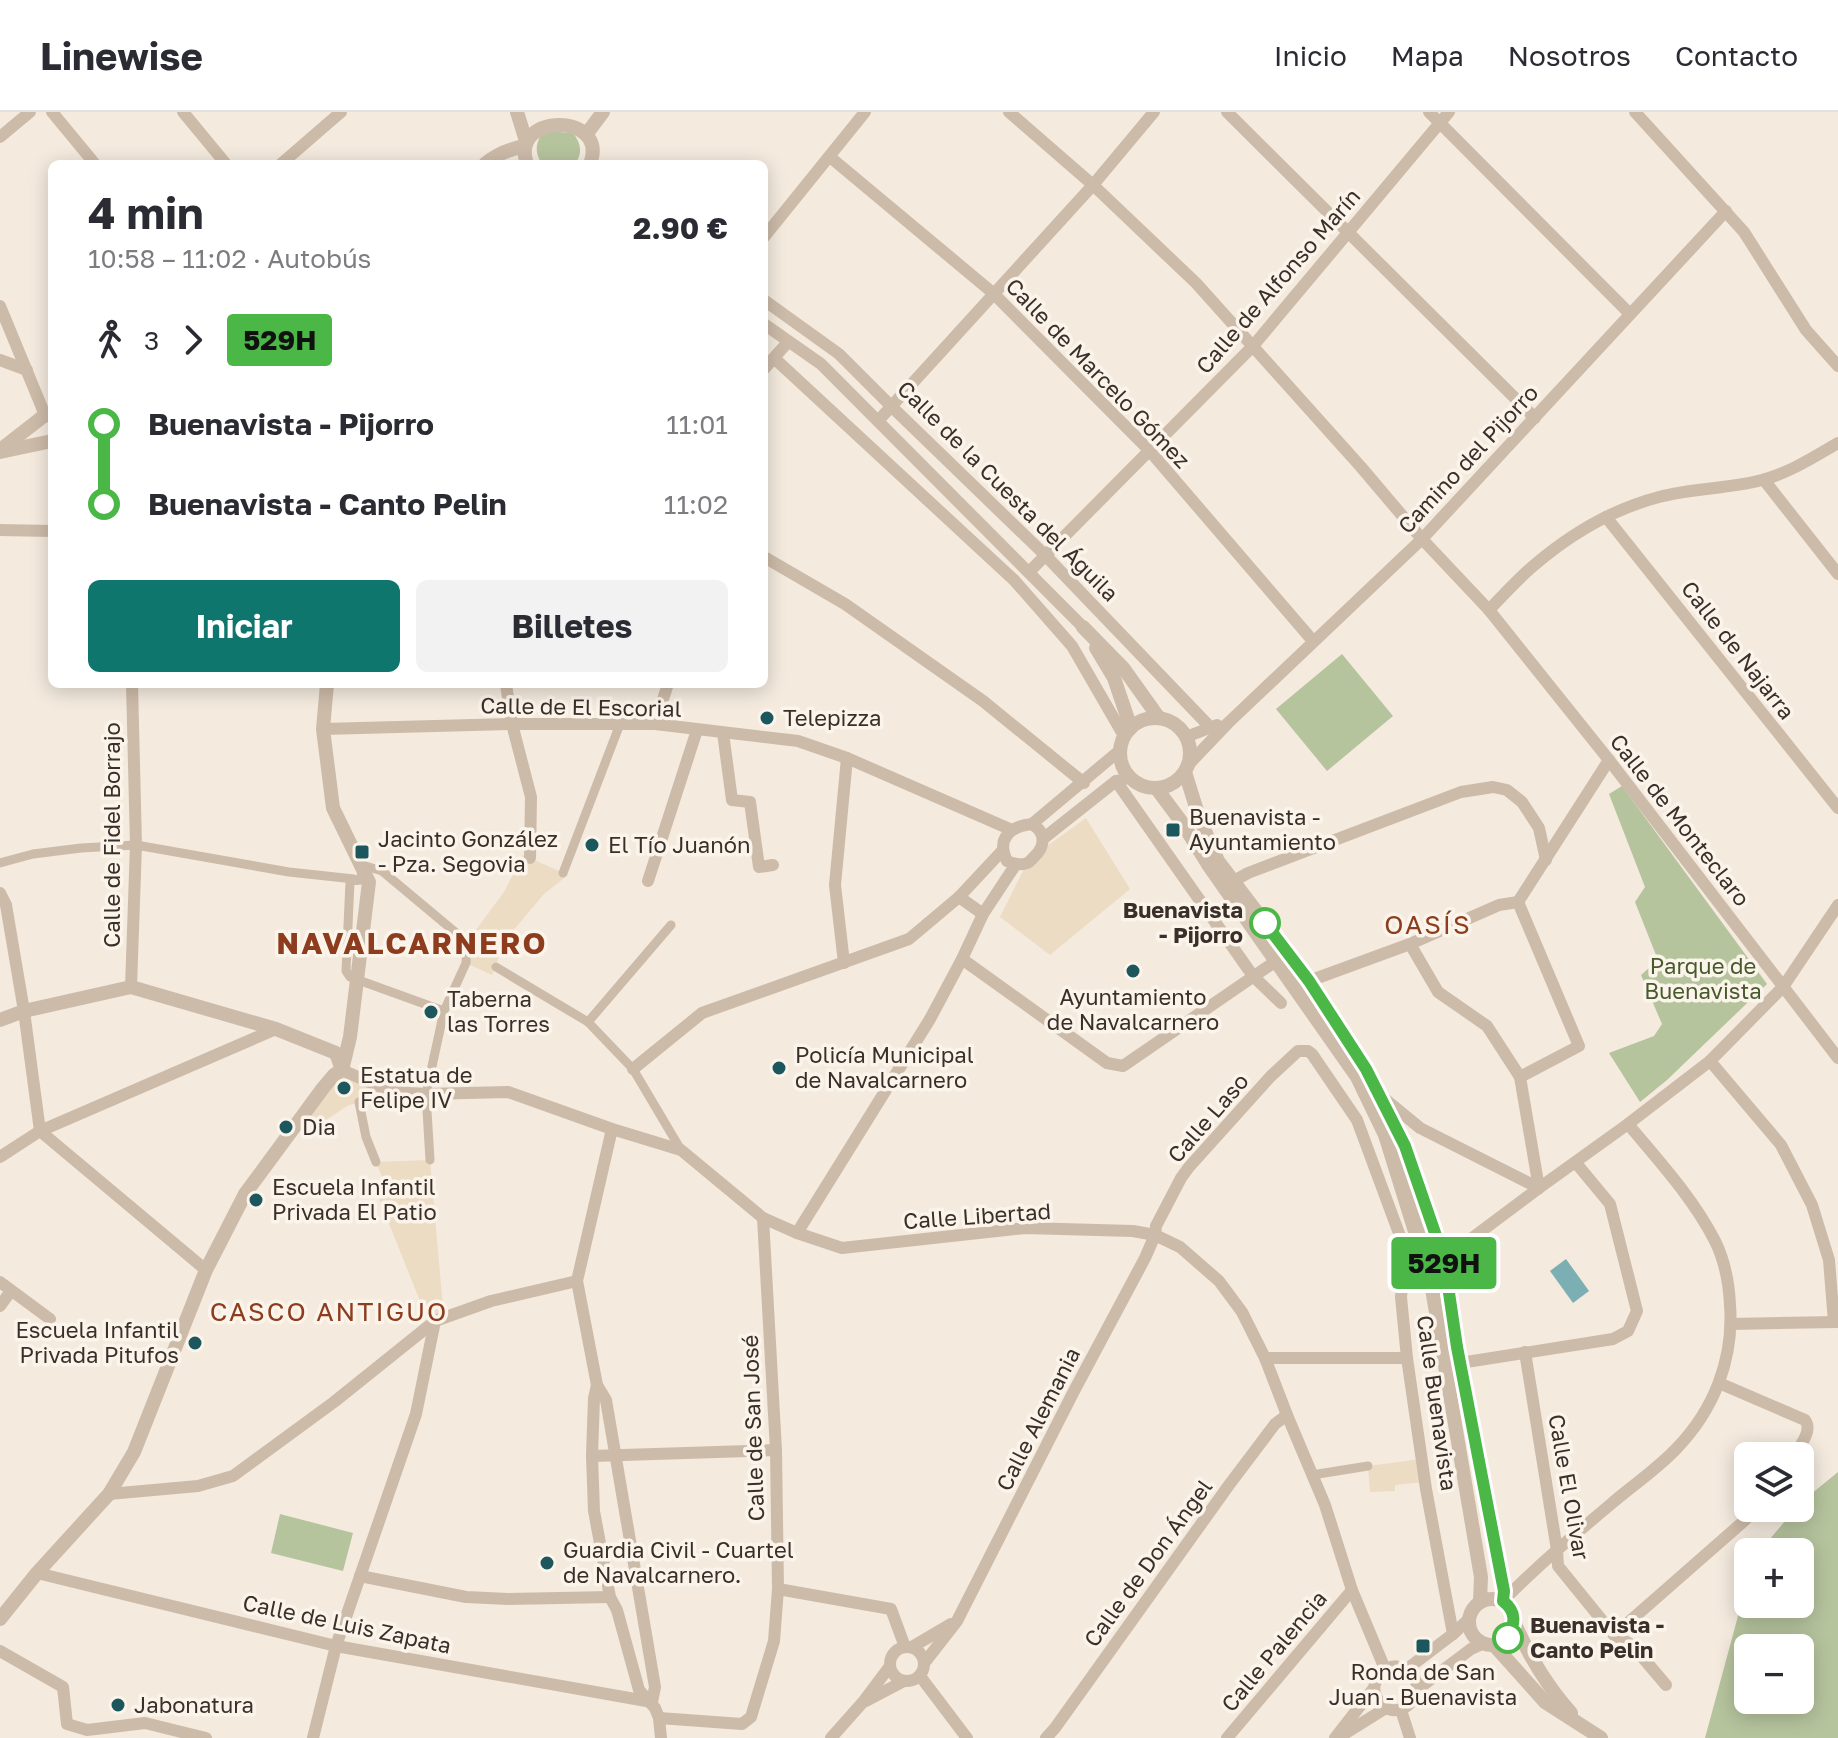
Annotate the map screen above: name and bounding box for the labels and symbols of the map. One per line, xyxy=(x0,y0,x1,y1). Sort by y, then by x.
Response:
street label: Calle de Alfonso Marín xyxy=(1190,183,1365,379)
street label: Calle de Marcelo Gómez xyxy=(1001,272,1196,473)
street label: Calle de la Cuesta del Águila xyxy=(892,375,1124,607)
street label: Camino del Pijorro xyxy=(1392,379,1543,539)
street label: Calle de Najarra xyxy=(1676,575,1801,724)
street label: Calle de El Escorial xyxy=(480,691,682,722)
place label: Telepizza xyxy=(783,704,882,731)
marker: Telepizza xyxy=(758,709,776,727)
street label: Calle de Fidel Borrajo xyxy=(98,722,125,948)
street label: Calle de Monteclaro xyxy=(1605,728,1756,911)
place label: Buenavista - Ayuntamiento xyxy=(1189,803,1336,855)
marker: Buenavista - Ayuntamiento xyxy=(1164,821,1182,839)
place label: Jacinto González - Pza. Segovia xyxy=(378,825,558,877)
place label: El Tío Juanón xyxy=(608,831,750,858)
marker: El Tío Juanón xyxy=(583,836,601,854)
marker: Jacinto González - Pza. Segovia xyxy=(353,843,371,861)
place label: Buenavista - Pijorro xyxy=(1123,896,1243,948)
marker: Buenavista - Pijorro xyxy=(1250,908,1280,938)
district label: OASÍS xyxy=(1384,909,1472,940)
district label: NAVALCARNERO xyxy=(276,925,548,961)
park label: Parque de Buenavista xyxy=(1644,952,1762,1004)
marker: Ayuntamiento de Navalcarnero xyxy=(1124,962,1142,980)
place label: Ayuntamiento de Navalcarnero xyxy=(1047,983,1219,1035)
place label: Taberna las Torres xyxy=(447,985,550,1037)
marker: Taberna las Torres xyxy=(422,1003,440,1021)
place label: Policía Municipal de Navalcarnero xyxy=(795,1041,974,1093)
marker: Policía Municipal de Navalcarnero xyxy=(770,1059,788,1077)
place label: Estatua de Felipe IV xyxy=(360,1061,472,1113)
street label: Calle Laso xyxy=(1161,1067,1254,1168)
marker: Estatua de Felipe IV xyxy=(335,1079,353,1097)
place label: Dia xyxy=(302,1113,336,1140)
marker: Dia xyxy=(277,1118,295,1136)
place label: Escuela Infantil Privada El Patio xyxy=(272,1173,437,1225)
marker: Escuela Infantil Privada El Patio xyxy=(247,1191,265,1209)
street label: Calle Libertad xyxy=(902,1197,1052,1234)
line badge: 529H xyxy=(1388,1237,1500,1289)
district label: CASCO ANTIGUO xyxy=(210,1296,448,1327)
street label: Calle Buenavista xyxy=(1412,1313,1463,1492)
place label: Escuela Infantil Privada Pitufos xyxy=(15,1316,179,1368)
marker: Escuela Infantil Privada Pitufos xyxy=(186,1334,204,1352)
street label: Calle de San José xyxy=(736,1334,769,1522)
street label: Calle Alemania xyxy=(990,1343,1085,1495)
street label: Calle El Olivar xyxy=(1543,1412,1596,1562)
street label: Calle de Don Ángel xyxy=(1078,1474,1217,1652)
place label: Guardia Civil - Cuartel de Navalcarnero. xyxy=(563,1536,794,1588)
marker: Guardia Civil - Cuartel de Navalcarnero. xyxy=(538,1554,556,1572)
street label: Calle Palencia xyxy=(1215,1585,1332,1717)
street label: Calle de Luis Zapata xyxy=(240,1588,454,1659)
place label: Buenavista - Canto Pelin xyxy=(1530,1611,1664,1663)
marker: Buenavista - Canto Pelin xyxy=(1493,1623,1523,1653)
marker: Ronda de San Juan - Buenavista xyxy=(1414,1637,1432,1655)
place label: Ronda de San Juan - Buenavista xyxy=(1329,1658,1517,1710)
place label: Jabonatura xyxy=(134,1691,254,1718)
marker: Jabonatura xyxy=(109,1696,127,1714)

